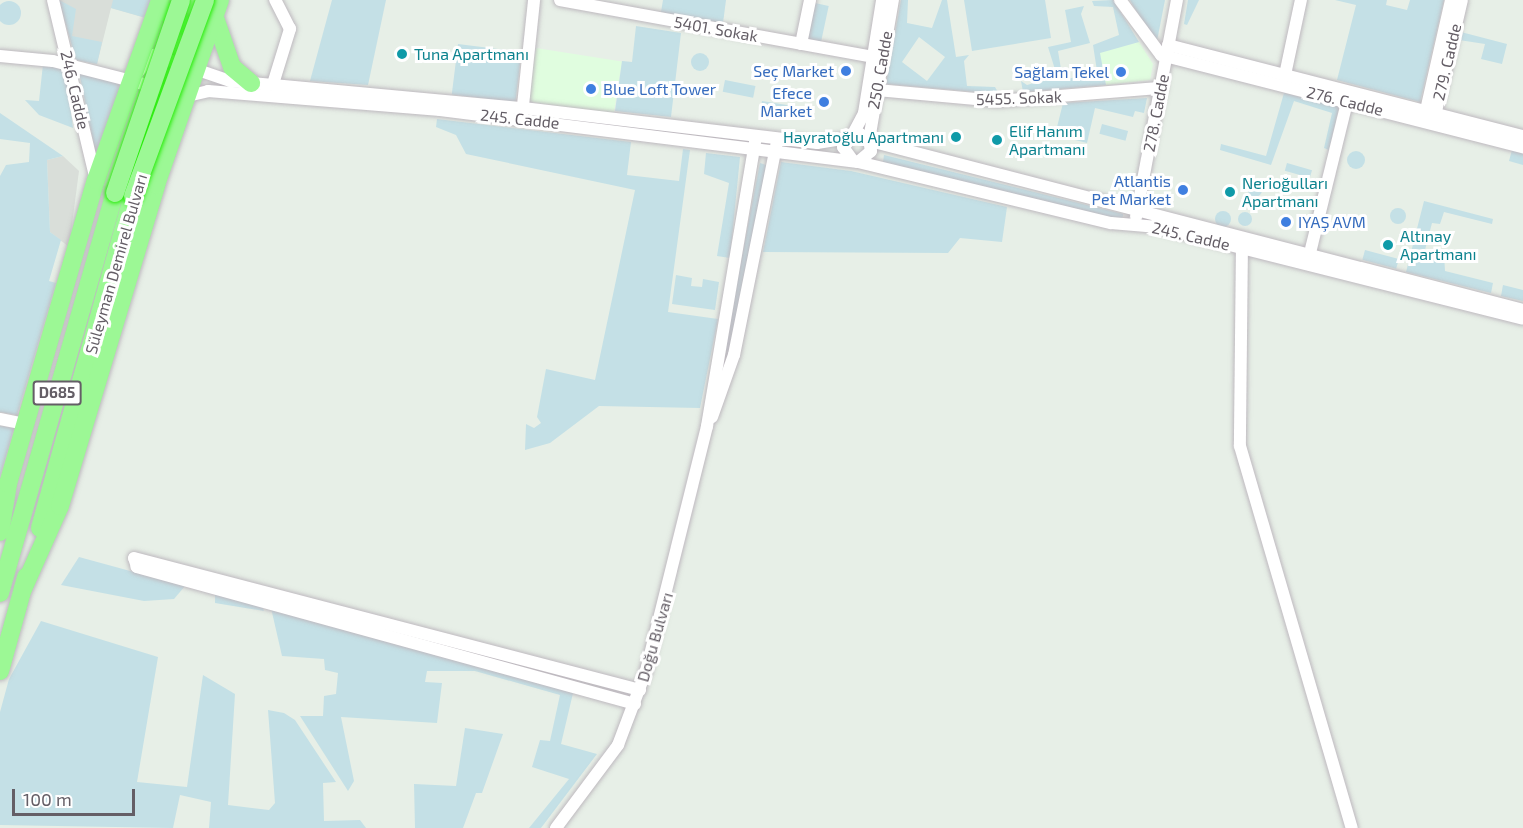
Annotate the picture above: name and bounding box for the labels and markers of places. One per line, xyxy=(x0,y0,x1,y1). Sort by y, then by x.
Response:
place label: Tuna Apartmanı xyxy=(414,44,529,64)
marker: Tuna Apartmanı xyxy=(395,47,409,61)
place label: Seç Market xyxy=(753,61,834,81)
place label: Sağlam Tekel xyxy=(1014,62,1109,82)
marker: Seç Market xyxy=(839,64,853,78)
marker: Sağlam Tekel xyxy=(1114,65,1128,79)
place label: Blue Loft Tower xyxy=(603,79,717,99)
marker: Blue Loft Tower xyxy=(584,82,598,96)
place label: Efece Market xyxy=(760,83,812,121)
marker: Efece Market xyxy=(817,95,831,109)
place label: Elif Hanım Apartmanı xyxy=(1009,121,1086,159)
place label: Hayratoğlu Apartmanı xyxy=(783,127,944,147)
marker: Hayratoğlu Apartmanı xyxy=(949,130,963,144)
marker: Elif Hanım Apartmanı xyxy=(990,133,1004,147)
place label: Atlantis Pet Market xyxy=(1092,171,1171,209)
place label: Nerioğulları Apartmanı xyxy=(1242,173,1328,211)
marker: Atlantis Pet Market xyxy=(1176,183,1190,197)
marker: Nerioğulları Apartmanı xyxy=(1223,185,1237,199)
place label: IYAŞ AVM xyxy=(1298,212,1366,232)
marker: IYAŞ AVM xyxy=(1279,215,1293,229)
place label: Altınay Apartmanı xyxy=(1400,226,1477,264)
marker: Altınay Apartmanı xyxy=(1381,238,1395,252)

